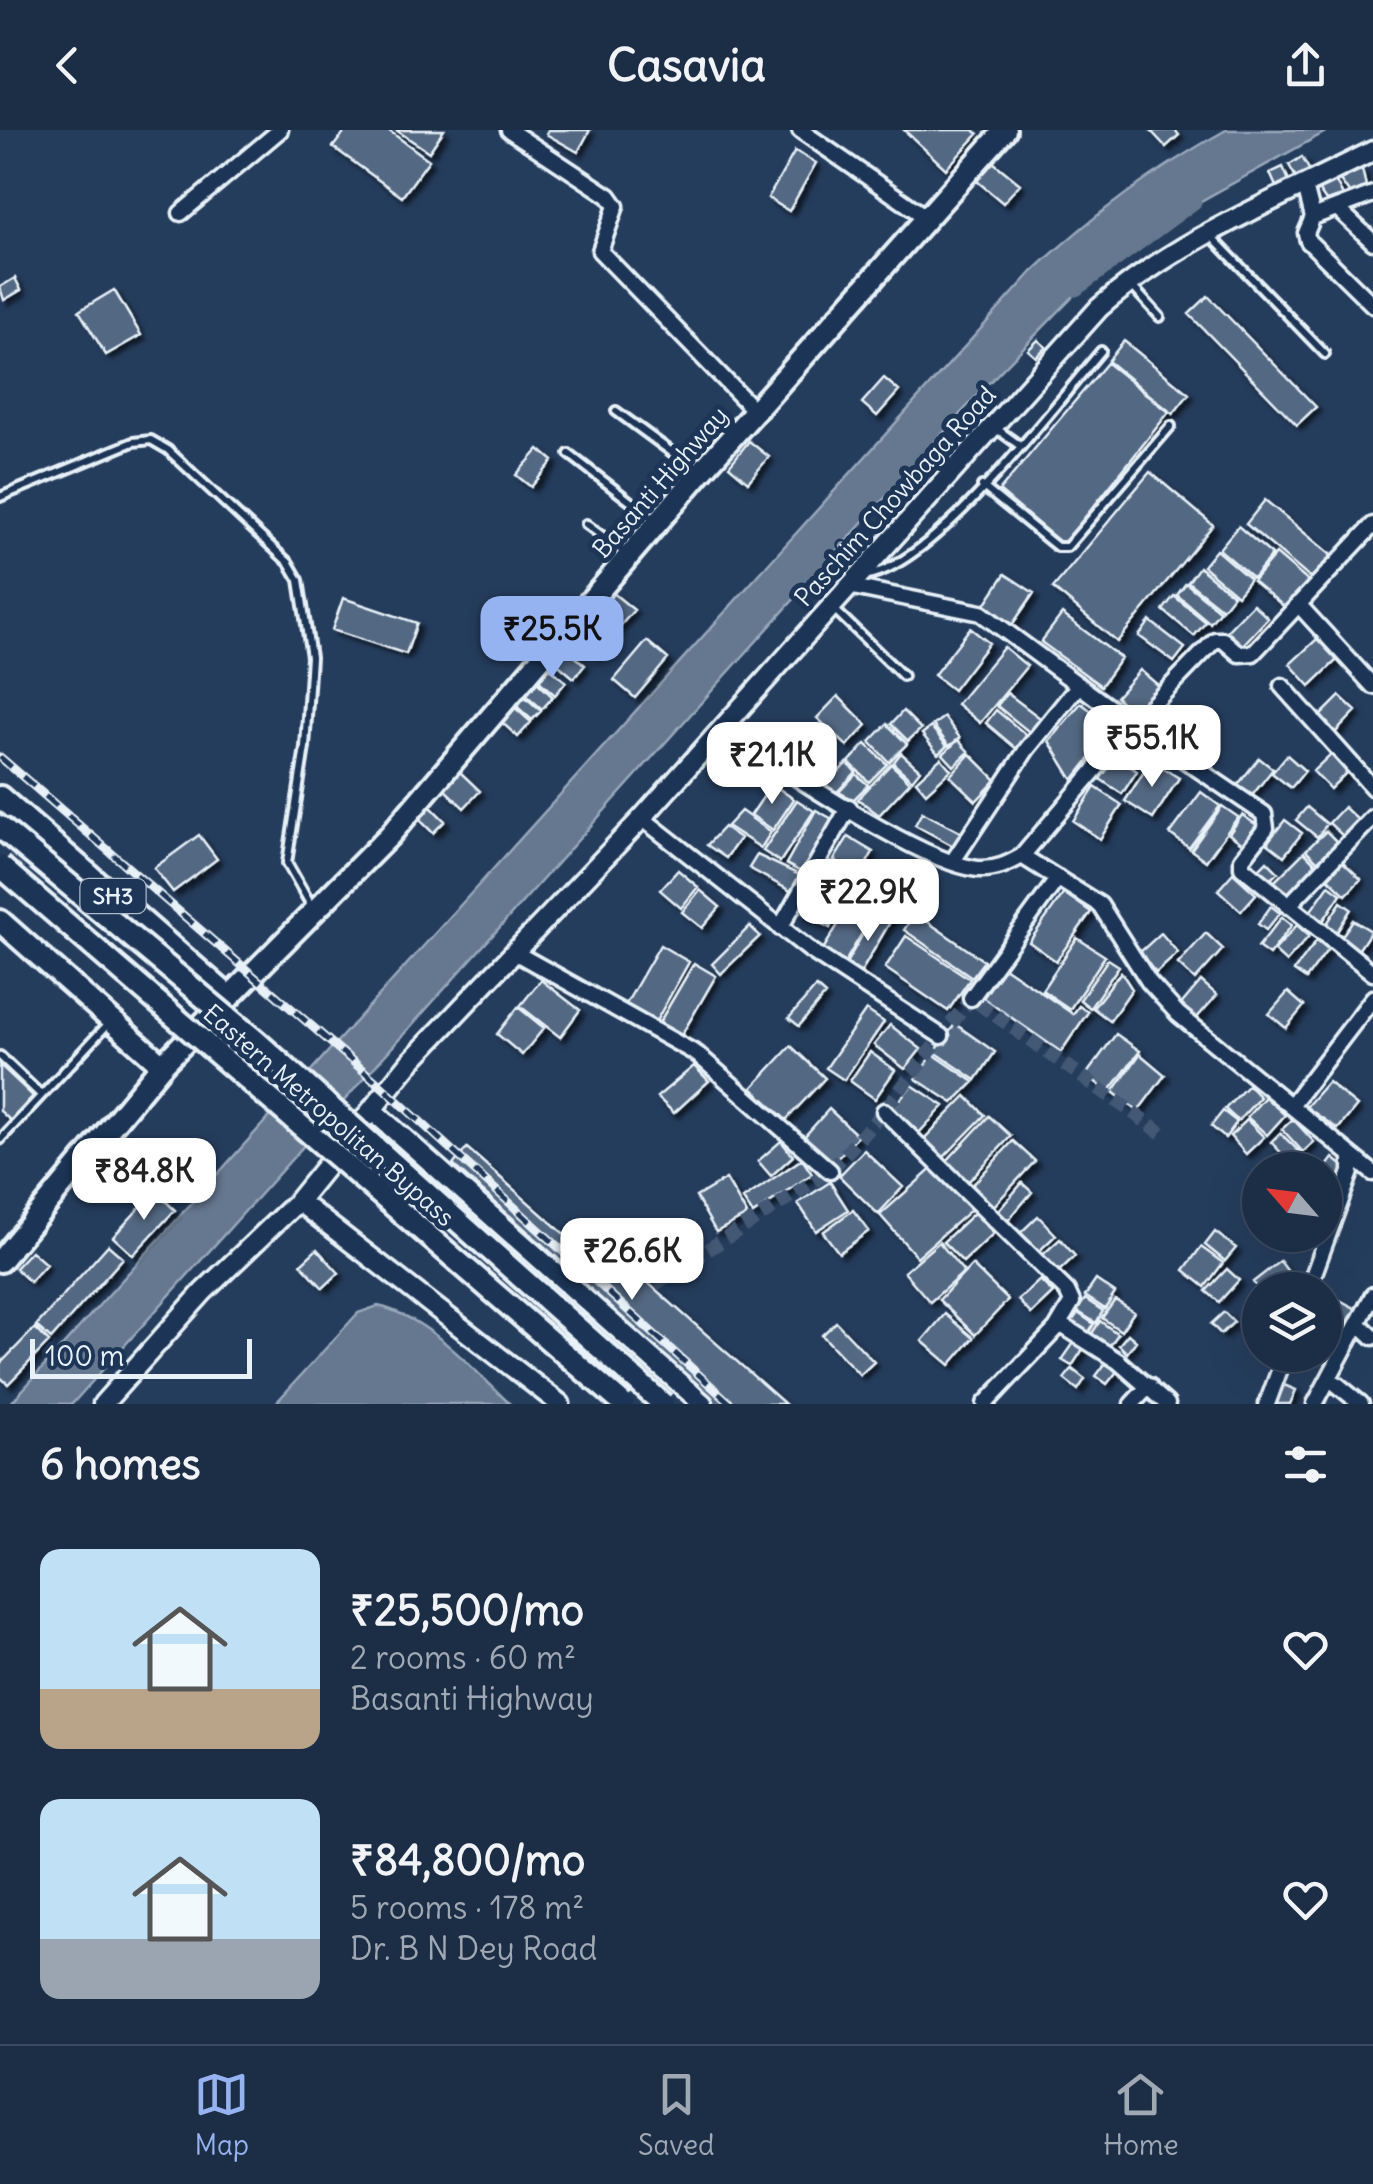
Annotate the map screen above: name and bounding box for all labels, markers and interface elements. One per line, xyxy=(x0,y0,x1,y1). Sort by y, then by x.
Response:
text: Casavia xyxy=(607,37,766,93)
icon: back xyxy=(40,38,95,93)
icon: share xyxy=(1278,38,1333,93)
street label: Paschim Chowbaga Road xyxy=(787,379,1003,613)
street label: Basanti Highway xyxy=(586,400,734,564)
pin: ₹25.5K xyxy=(471,596,633,681)
text: ₹25.5K xyxy=(502,608,602,649)
pin: ₹55.1K xyxy=(1071,705,1233,790)
text: ₹55.1K xyxy=(1106,717,1198,758)
pin: ₹21.1K xyxy=(691,722,853,807)
text: ₹21.1K xyxy=(729,734,815,775)
pin: ₹22.9K xyxy=(787,859,949,944)
text: ₹22.9K xyxy=(819,871,917,912)
road number: SH3 xyxy=(80,879,146,913)
street label: Eastern Metropolitan Bypass xyxy=(197,997,461,1233)
pin: ₹84.8K xyxy=(63,1138,225,1223)
text: ₹84.8K xyxy=(94,1150,194,1191)
north arrow xyxy=(1242,1152,1342,1252)
map controls xyxy=(1242,1152,1342,1372)
pin: ₹26.6K xyxy=(551,1218,713,1303)
text: ₹26.6K xyxy=(582,1230,682,1271)
button: layers xyxy=(1242,1272,1342,1372)
scale bar xyxy=(30,1334,252,1378)
text: 100 m xyxy=(45,1338,124,1374)
icon: filters xyxy=(1278,1437,1333,1492)
text: 6 homes xyxy=(40,1438,201,1490)
text: ₹25,500/mo xyxy=(350,1584,584,1636)
icon: home xyxy=(120,1589,240,1709)
icon: heart xyxy=(1278,1622,1333,1677)
text: 2 rooms · 60 m² xyxy=(350,1637,576,1678)
text: Basanti Highway xyxy=(350,1678,594,1719)
text: ₹84,800/mo xyxy=(350,1834,585,1886)
icon: home xyxy=(120,1839,240,1959)
icon: heart xyxy=(1278,1872,1333,1927)
text: 5 rooms · 178 m² xyxy=(350,1887,584,1928)
text: Dr. B N Dey Road xyxy=(350,1928,597,1969)
tab: Map xyxy=(194,2067,249,2163)
tab: Saved xyxy=(638,2067,715,2163)
tab: Home xyxy=(1103,2067,1179,2163)

